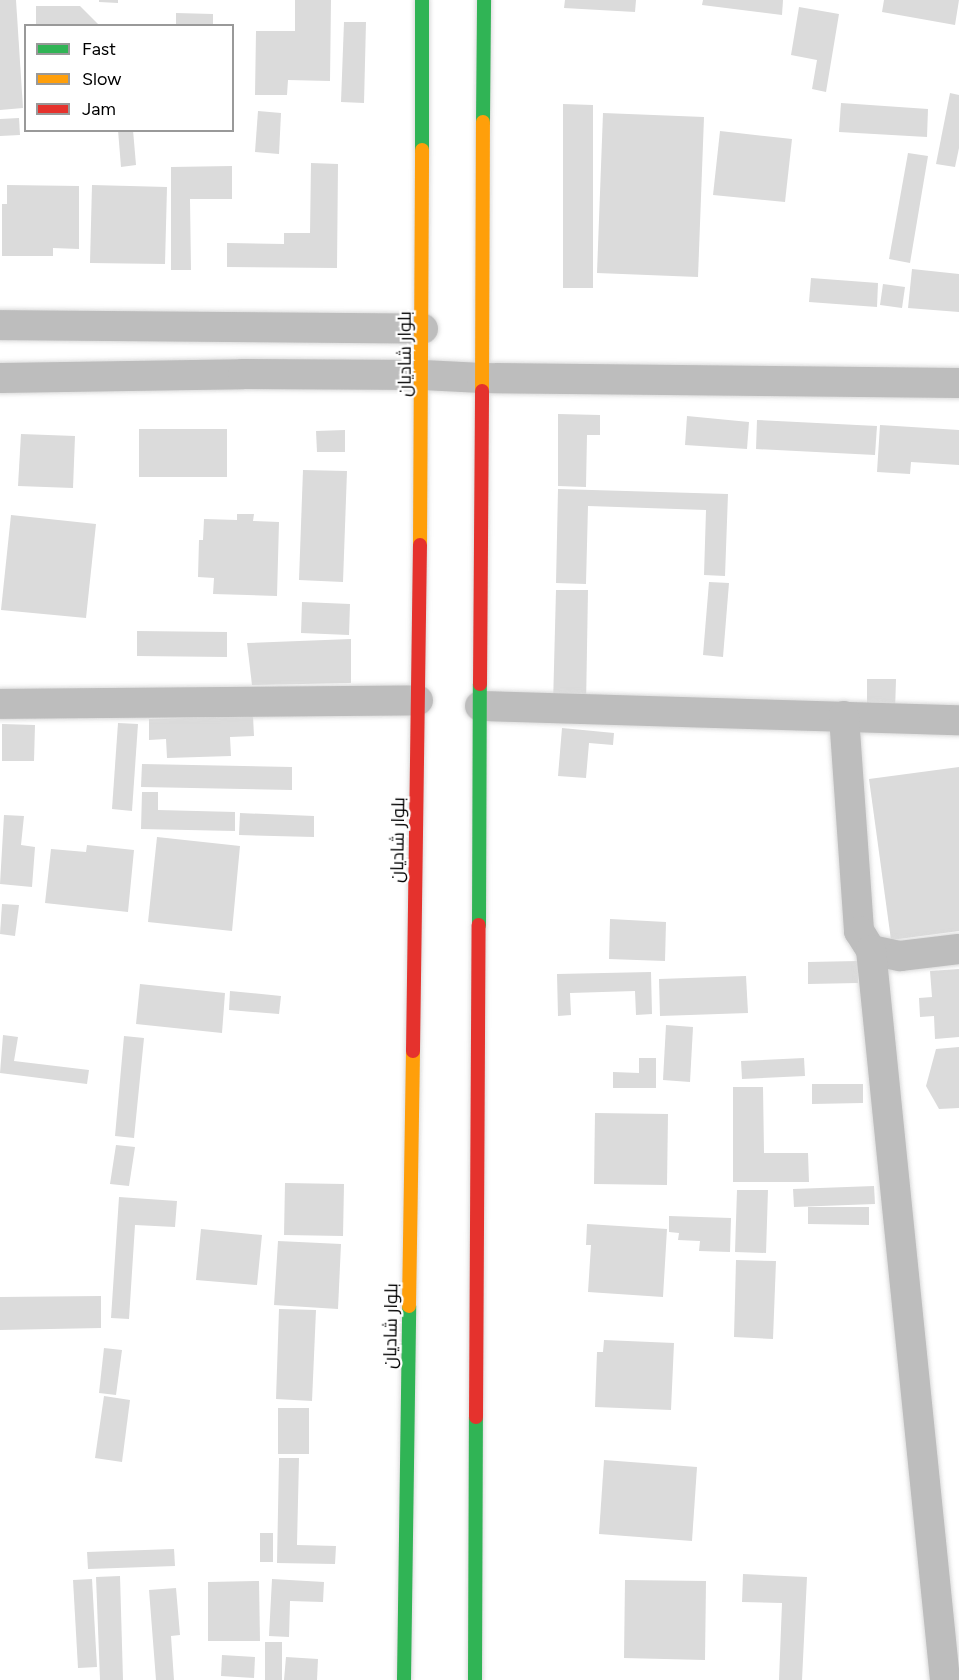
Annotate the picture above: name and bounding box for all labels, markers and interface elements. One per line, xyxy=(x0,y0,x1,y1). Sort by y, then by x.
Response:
legend xyxy=(24,24,234,132)
text: Fast xyxy=(82,38,116,60)
text: Slow xyxy=(82,68,121,90)
text: Jam xyxy=(82,98,116,120)
street label: بلوار شادیان xyxy=(394,311,416,397)
street label: بلوار شادیان xyxy=(386,797,410,883)
street label: بلوار شادیان xyxy=(379,1283,403,1369)

